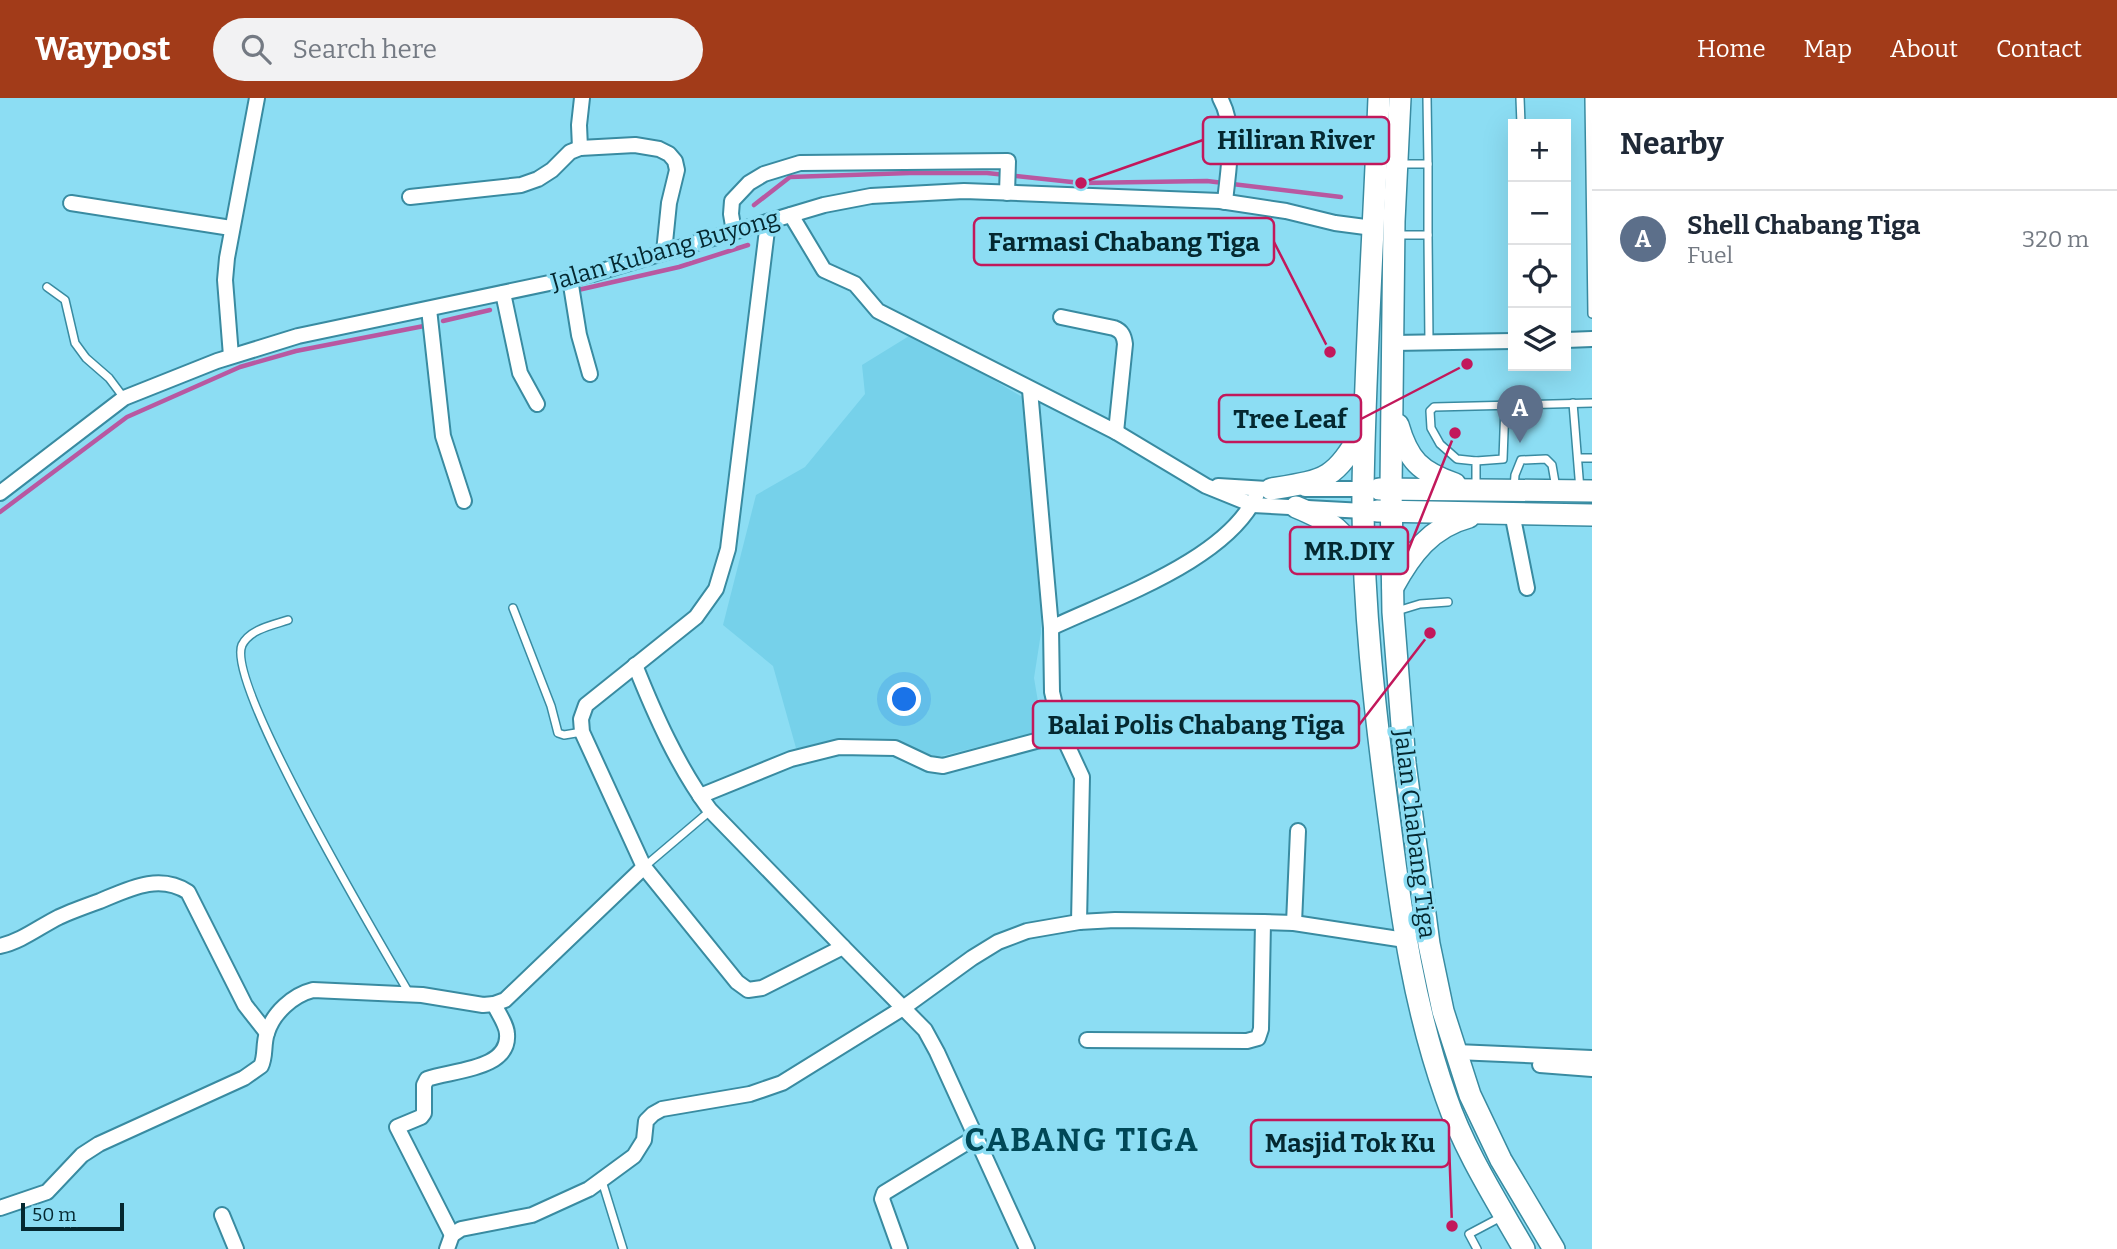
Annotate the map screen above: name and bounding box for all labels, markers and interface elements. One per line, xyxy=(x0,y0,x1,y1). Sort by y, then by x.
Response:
search box xyxy=(213,18,703,81)
text: Waypost xyxy=(35,29,171,69)
icon: search xyxy=(237,30,275,68)
text: Search here xyxy=(293,34,437,65)
text: Home xyxy=(1697,35,1766,63)
text: Map xyxy=(1804,35,1852,63)
text: About xyxy=(1890,35,1958,63)
text: Contact xyxy=(1996,35,2082,63)
callout: Hiliran River xyxy=(1203,117,1389,164)
map controls xyxy=(1508,119,1571,371)
button: + xyxy=(1508,119,1571,182)
text: Hiliran River xyxy=(1217,125,1375,156)
text: Nearby xyxy=(1620,126,1724,162)
button: − xyxy=(1508,182,1571,245)
street label: Jalan Kubang Buyong xyxy=(547,204,782,296)
text: Shell Chabang Tiga xyxy=(1687,210,1920,241)
callout: Farmasi Chabang Tiga xyxy=(974,218,1274,265)
text: A xyxy=(1635,225,1651,253)
text: 320 m xyxy=(2022,225,2089,253)
text: Farmasi Chabang Tiga xyxy=(988,227,1260,258)
text: Fuel xyxy=(1687,241,1733,269)
button: locate xyxy=(1508,245,1571,308)
button: layers xyxy=(1508,308,1571,371)
pin: A xyxy=(1497,385,1543,443)
callout: Tree Leaf xyxy=(1219,395,1361,442)
text: Tree Leaf xyxy=(1233,404,1349,435)
callout: MR.DIY xyxy=(1290,527,1408,574)
text: MR.DIY xyxy=(1304,536,1394,567)
your location xyxy=(887,682,921,716)
callout: Balai Polis Chabang Tiga xyxy=(1033,701,1359,748)
text: Balai Polis Chabang Tiga xyxy=(1047,710,1345,741)
street label: Jalan Chabang Tiga xyxy=(1388,727,1442,940)
callout: Masjid Tok Ku xyxy=(1251,1120,1449,1167)
district label: CABANG TIGA xyxy=(964,1121,1200,1159)
text: Masjid Tok Ku xyxy=(1265,1128,1435,1159)
scale bar xyxy=(21,1200,124,1232)
text: 50 m xyxy=(32,1203,76,1226)

